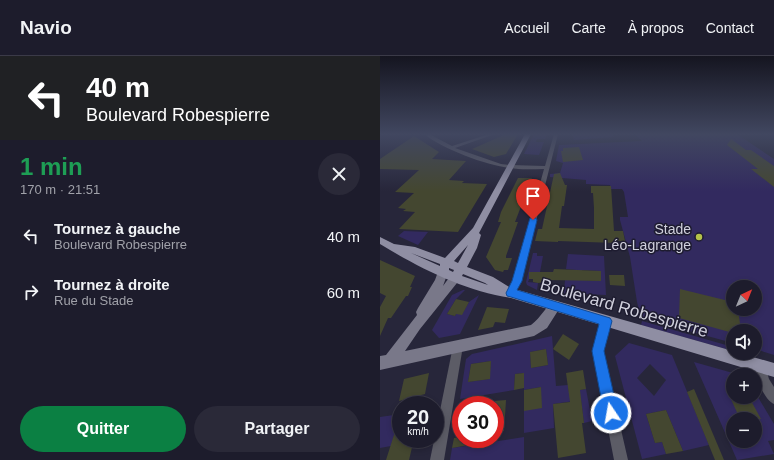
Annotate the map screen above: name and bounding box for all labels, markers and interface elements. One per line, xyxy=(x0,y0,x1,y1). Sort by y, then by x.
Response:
text: Navio xyxy=(20,17,72,38)
text: Accueil xyxy=(504,20,549,36)
text: Carte xyxy=(571,20,606,36)
text: À propos xyxy=(628,20,684,36)
text: Contact xyxy=(706,20,754,36)
icon: left xyxy=(20,72,72,124)
text: 40 m xyxy=(86,72,150,103)
text: Boulevard Robespierre xyxy=(86,105,270,125)
text: 1 min xyxy=(20,153,83,180)
button: close xyxy=(318,153,360,195)
pin xyxy=(516,179,550,220)
text: 170 m · 21:51 xyxy=(20,182,100,197)
icon: arrive xyxy=(522,185,544,207)
text: Tournez à gauche xyxy=(54,220,180,237)
place label: Stade Léo-Lagrange xyxy=(604,221,691,253)
icon: left xyxy=(20,225,42,247)
text: 40 m xyxy=(327,228,360,245)
marker: Stade Léo-Lagrange xyxy=(694,232,704,242)
text: Boulevard Robespierre xyxy=(54,237,187,252)
street label: Boulevard Robespierre xyxy=(538,275,710,341)
text: Tournez à droite xyxy=(54,276,170,293)
north arrow xyxy=(726,280,762,316)
map controls xyxy=(726,280,762,448)
icon: right xyxy=(20,281,42,303)
text: 60 m xyxy=(327,284,360,301)
text: Rue du Stade xyxy=(54,293,134,308)
button: sound xyxy=(726,324,762,360)
button: + xyxy=(726,368,762,404)
position arrow xyxy=(590,392,632,434)
speed limit sign: 30 xyxy=(452,396,504,448)
button: Quitter xyxy=(20,406,186,452)
button: Partager xyxy=(194,406,360,452)
text: 20 xyxy=(407,406,429,428)
button: − xyxy=(726,412,762,448)
text: km/h xyxy=(407,426,429,437)

